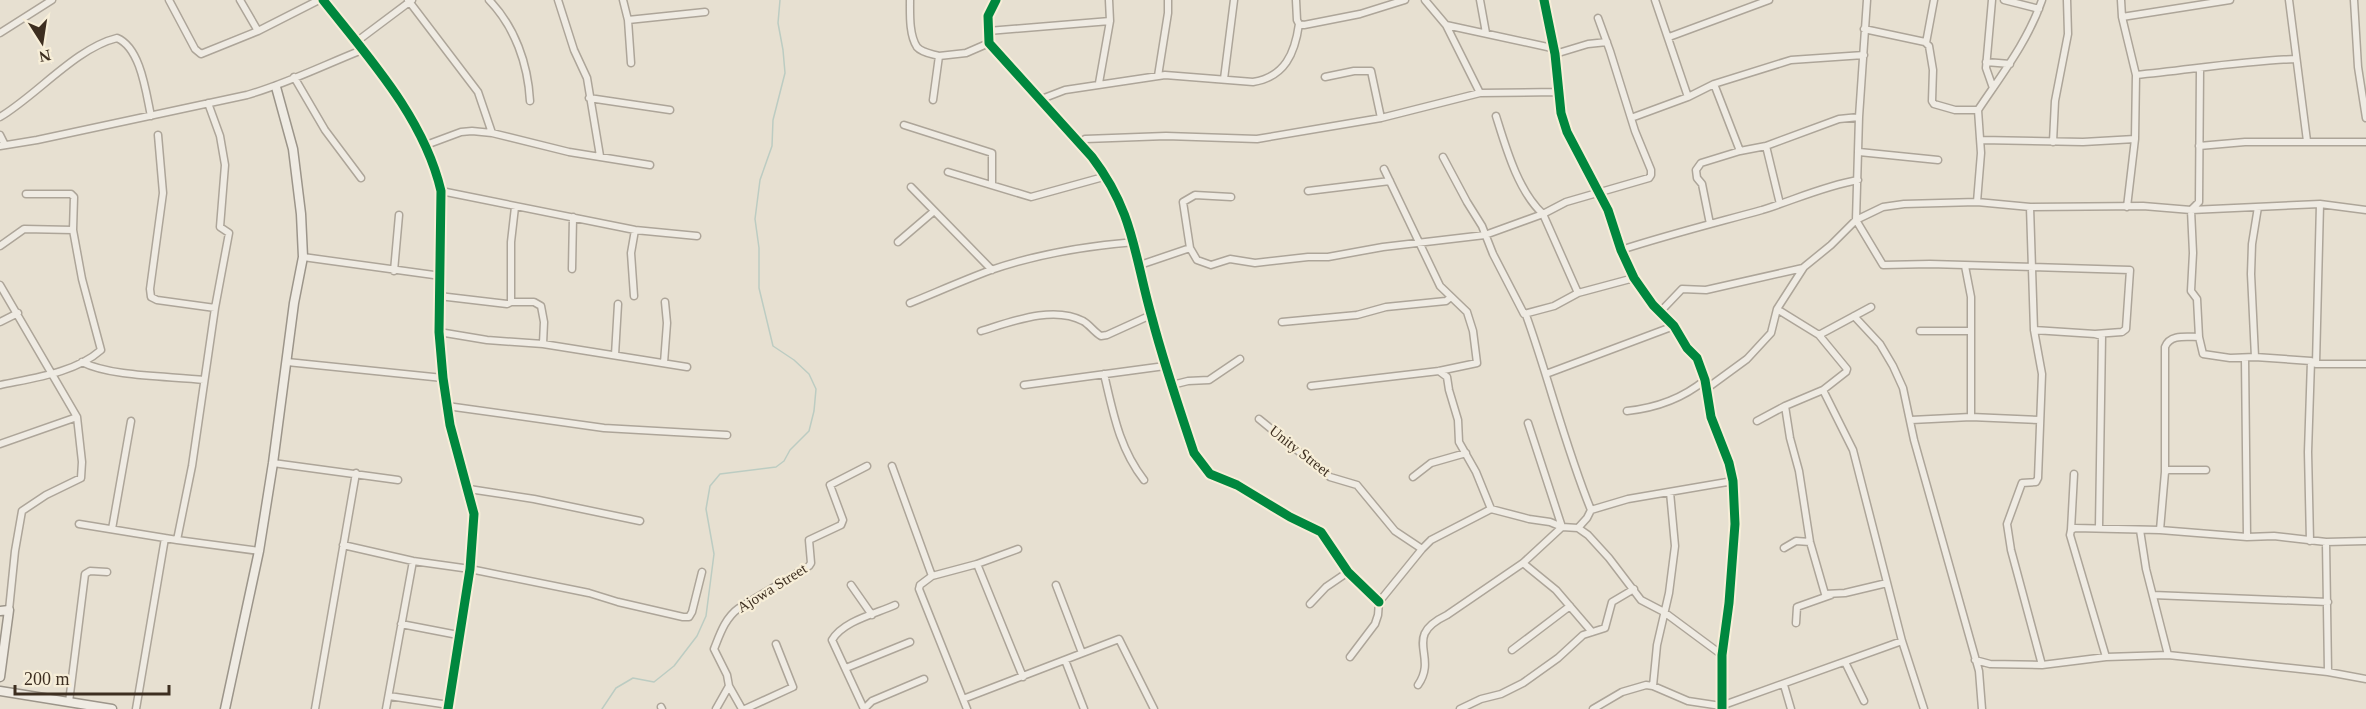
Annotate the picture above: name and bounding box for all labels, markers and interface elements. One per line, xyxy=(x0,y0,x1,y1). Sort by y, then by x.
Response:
north arrow xyxy=(12,12,72,72)
text: N xyxy=(37,47,52,66)
street label: Unity Street xyxy=(1266,422,1334,480)
street label: Ajowa Street xyxy=(734,560,810,616)
scale bar xyxy=(15,658,170,696)
text: 200 m xyxy=(24,669,70,689)

